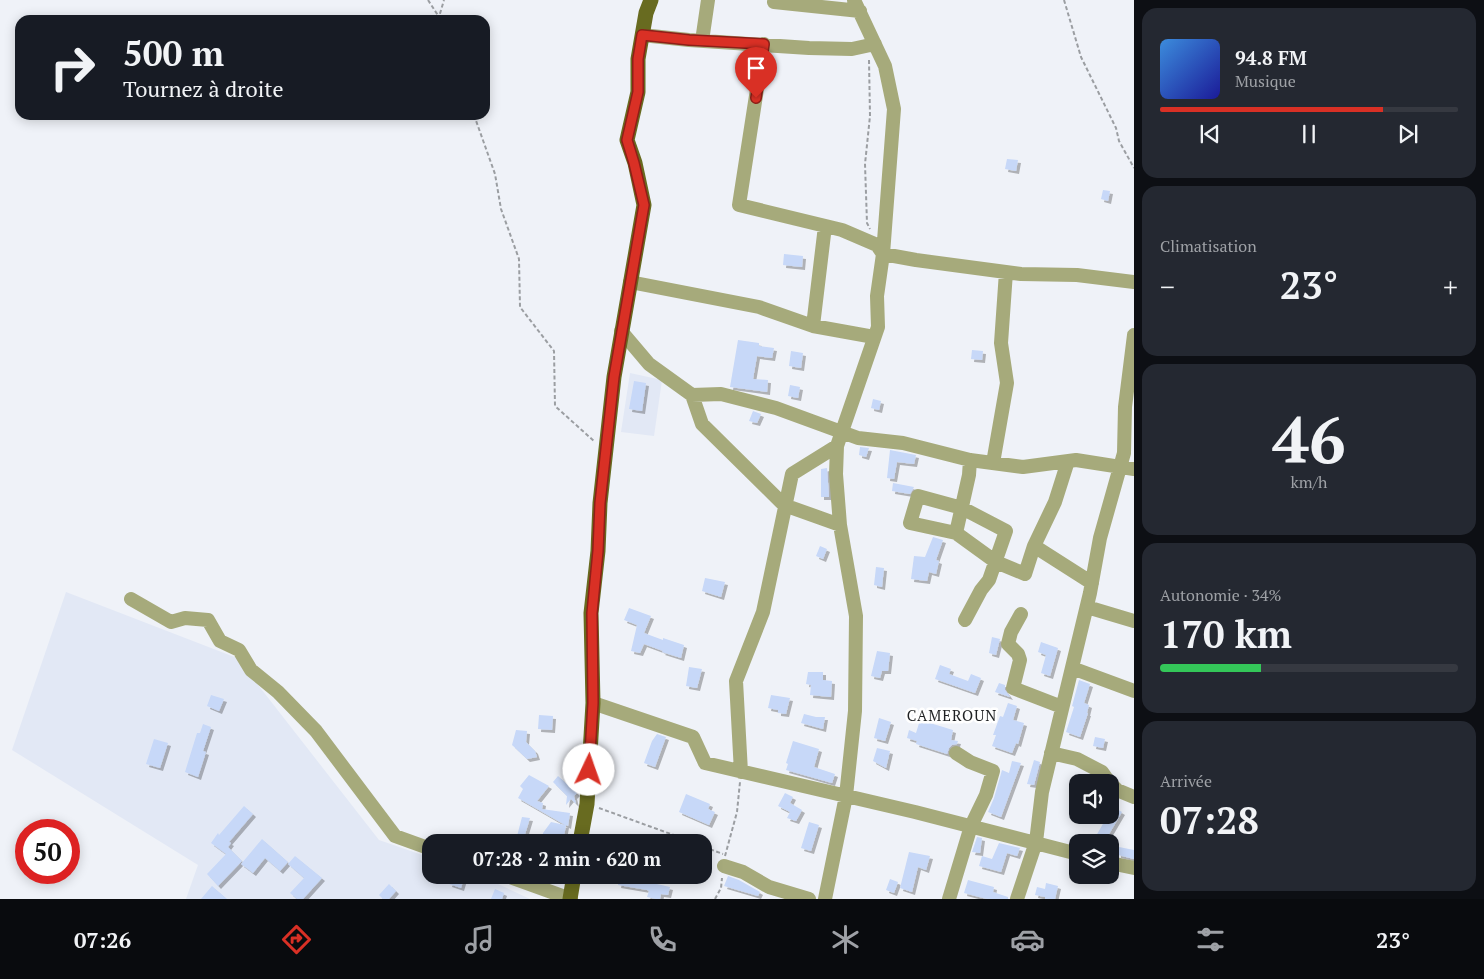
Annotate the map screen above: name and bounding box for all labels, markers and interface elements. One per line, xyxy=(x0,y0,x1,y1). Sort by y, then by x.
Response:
text: 500 m xyxy=(123,30,224,76)
icon: right xyxy=(40,35,105,100)
text: 94.8 FM xyxy=(1235,45,1307,70)
pin xyxy=(735,47,777,98)
icon: arrive xyxy=(742,54,770,82)
text: Musique xyxy=(1235,70,1296,92)
text: Tournez à droite xyxy=(123,74,284,103)
icon: previous xyxy=(1196,120,1224,148)
icon: pause xyxy=(1295,120,1323,148)
icon: next xyxy=(1394,120,1422,148)
text: Climatisation xyxy=(1160,235,1257,257)
text: 23° xyxy=(1280,260,1338,310)
text: − xyxy=(1160,268,1175,305)
text: + xyxy=(1443,268,1458,305)
text: 46 xyxy=(1272,395,1346,482)
text: km/h xyxy=(1291,471,1327,493)
text: Autonomie · 34% xyxy=(1160,584,1282,606)
text: 170 km xyxy=(1160,609,1292,659)
district label: CAMEROUN xyxy=(907,705,997,725)
position arrow xyxy=(562,743,614,795)
text: Arrivée xyxy=(1160,770,1212,792)
map controls xyxy=(1069,774,1119,884)
button: sound xyxy=(1069,774,1119,824)
text: 07:28 xyxy=(1160,795,1259,845)
speed limit sign: 50 xyxy=(15,819,80,884)
button: layers xyxy=(1069,834,1119,884)
text: 07:28 · 2 min · 620 m xyxy=(473,846,661,871)
icon: directions xyxy=(279,922,314,957)
icon: music xyxy=(462,922,497,957)
icon: phone xyxy=(645,922,680,957)
icon: climate xyxy=(828,922,863,957)
icon: car xyxy=(1010,922,1045,957)
icon: filters xyxy=(1193,922,1228,957)
text: 07:26 xyxy=(74,925,131,954)
text: 23° xyxy=(1376,925,1410,954)

